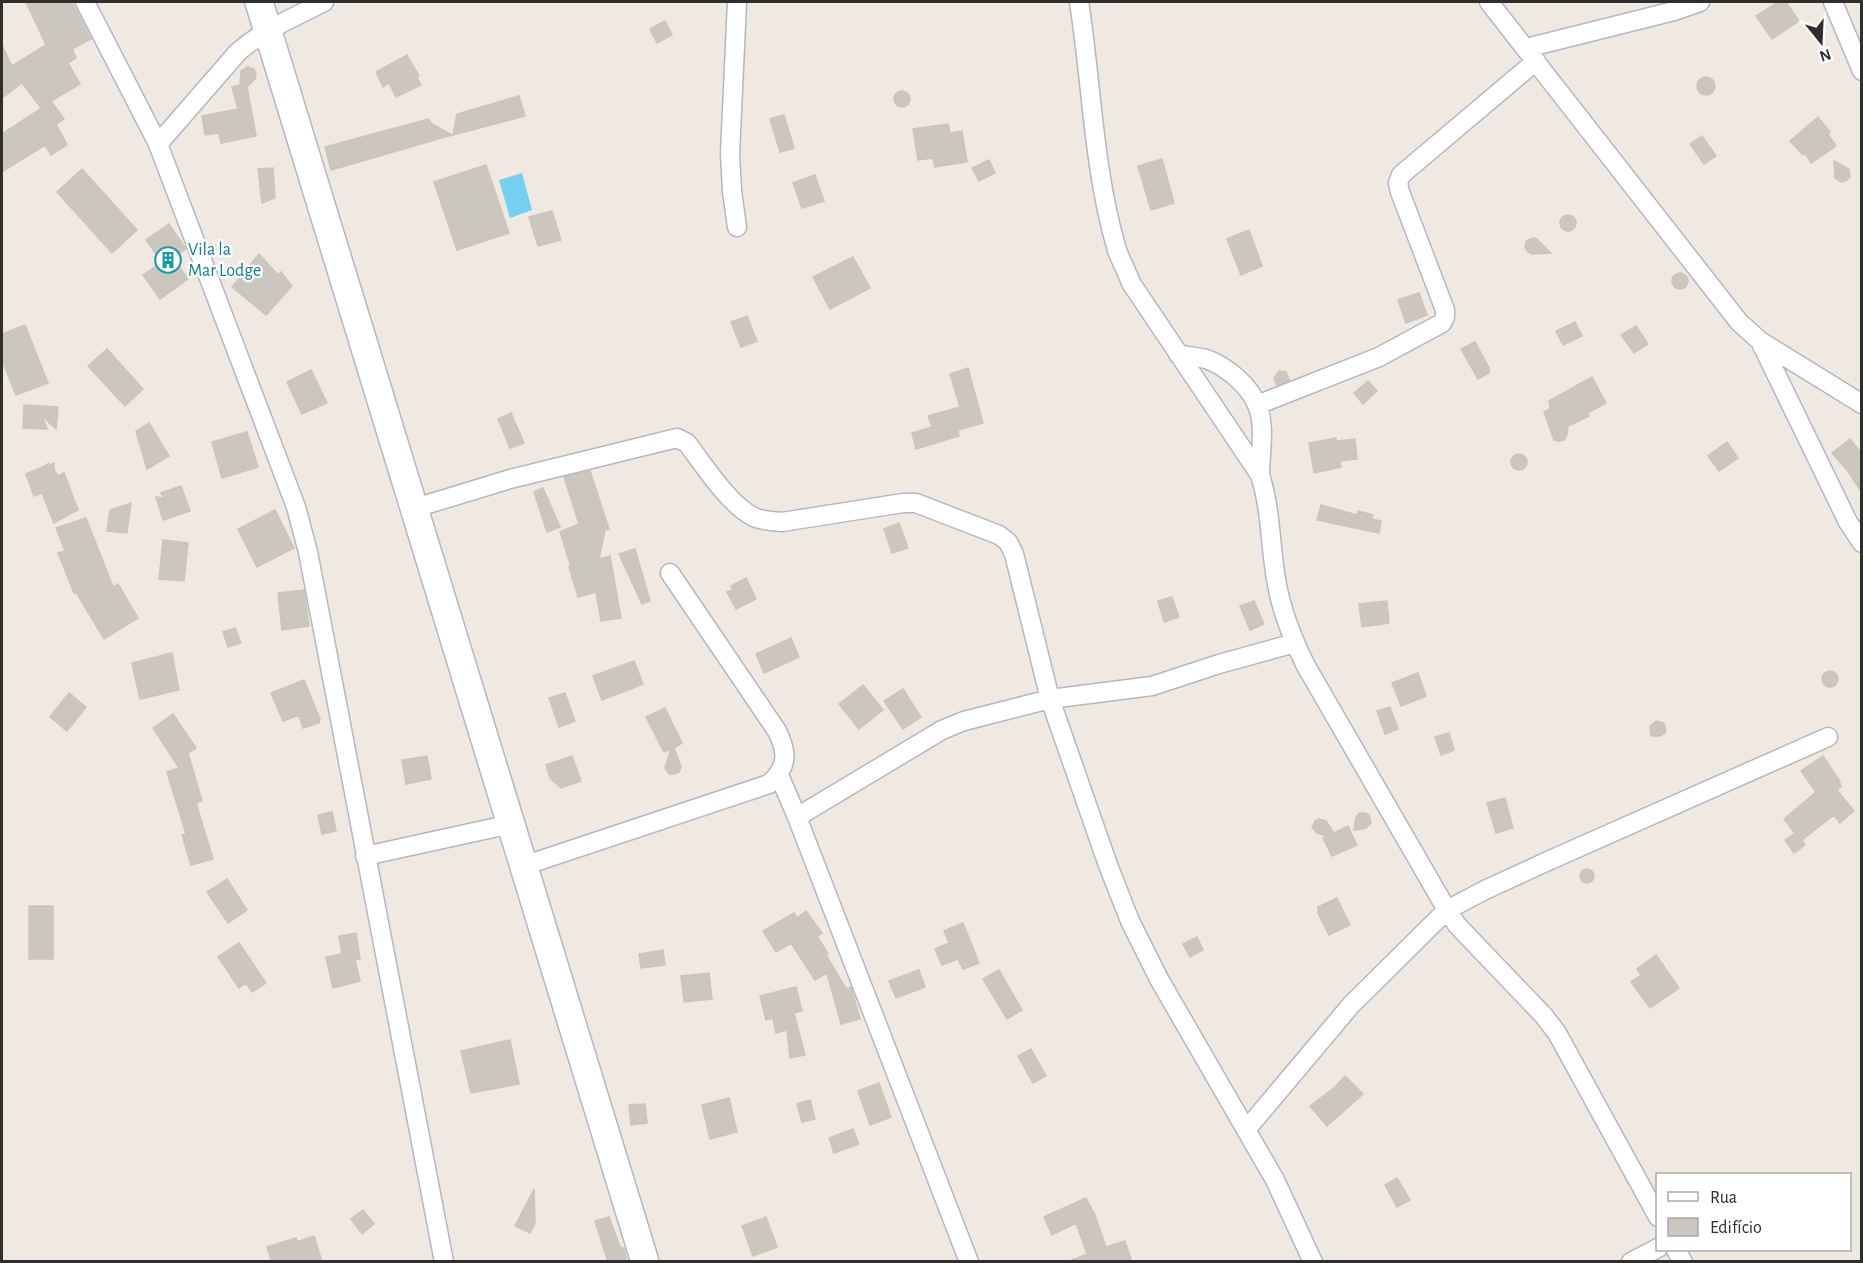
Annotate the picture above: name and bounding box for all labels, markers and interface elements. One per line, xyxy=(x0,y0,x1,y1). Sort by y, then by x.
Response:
north arrow xyxy=(1791,12,1851,72)
text: N xyxy=(1818,46,1833,65)
place label: Vila la Mar Lodge xyxy=(188,241,261,280)
building icon: Vila la Mar Lodge xyxy=(153,245,183,275)
legend xyxy=(1656,1173,1851,1251)
text: Rua xyxy=(1710,1189,1737,1207)
text: Edifício xyxy=(1710,1219,1762,1237)

